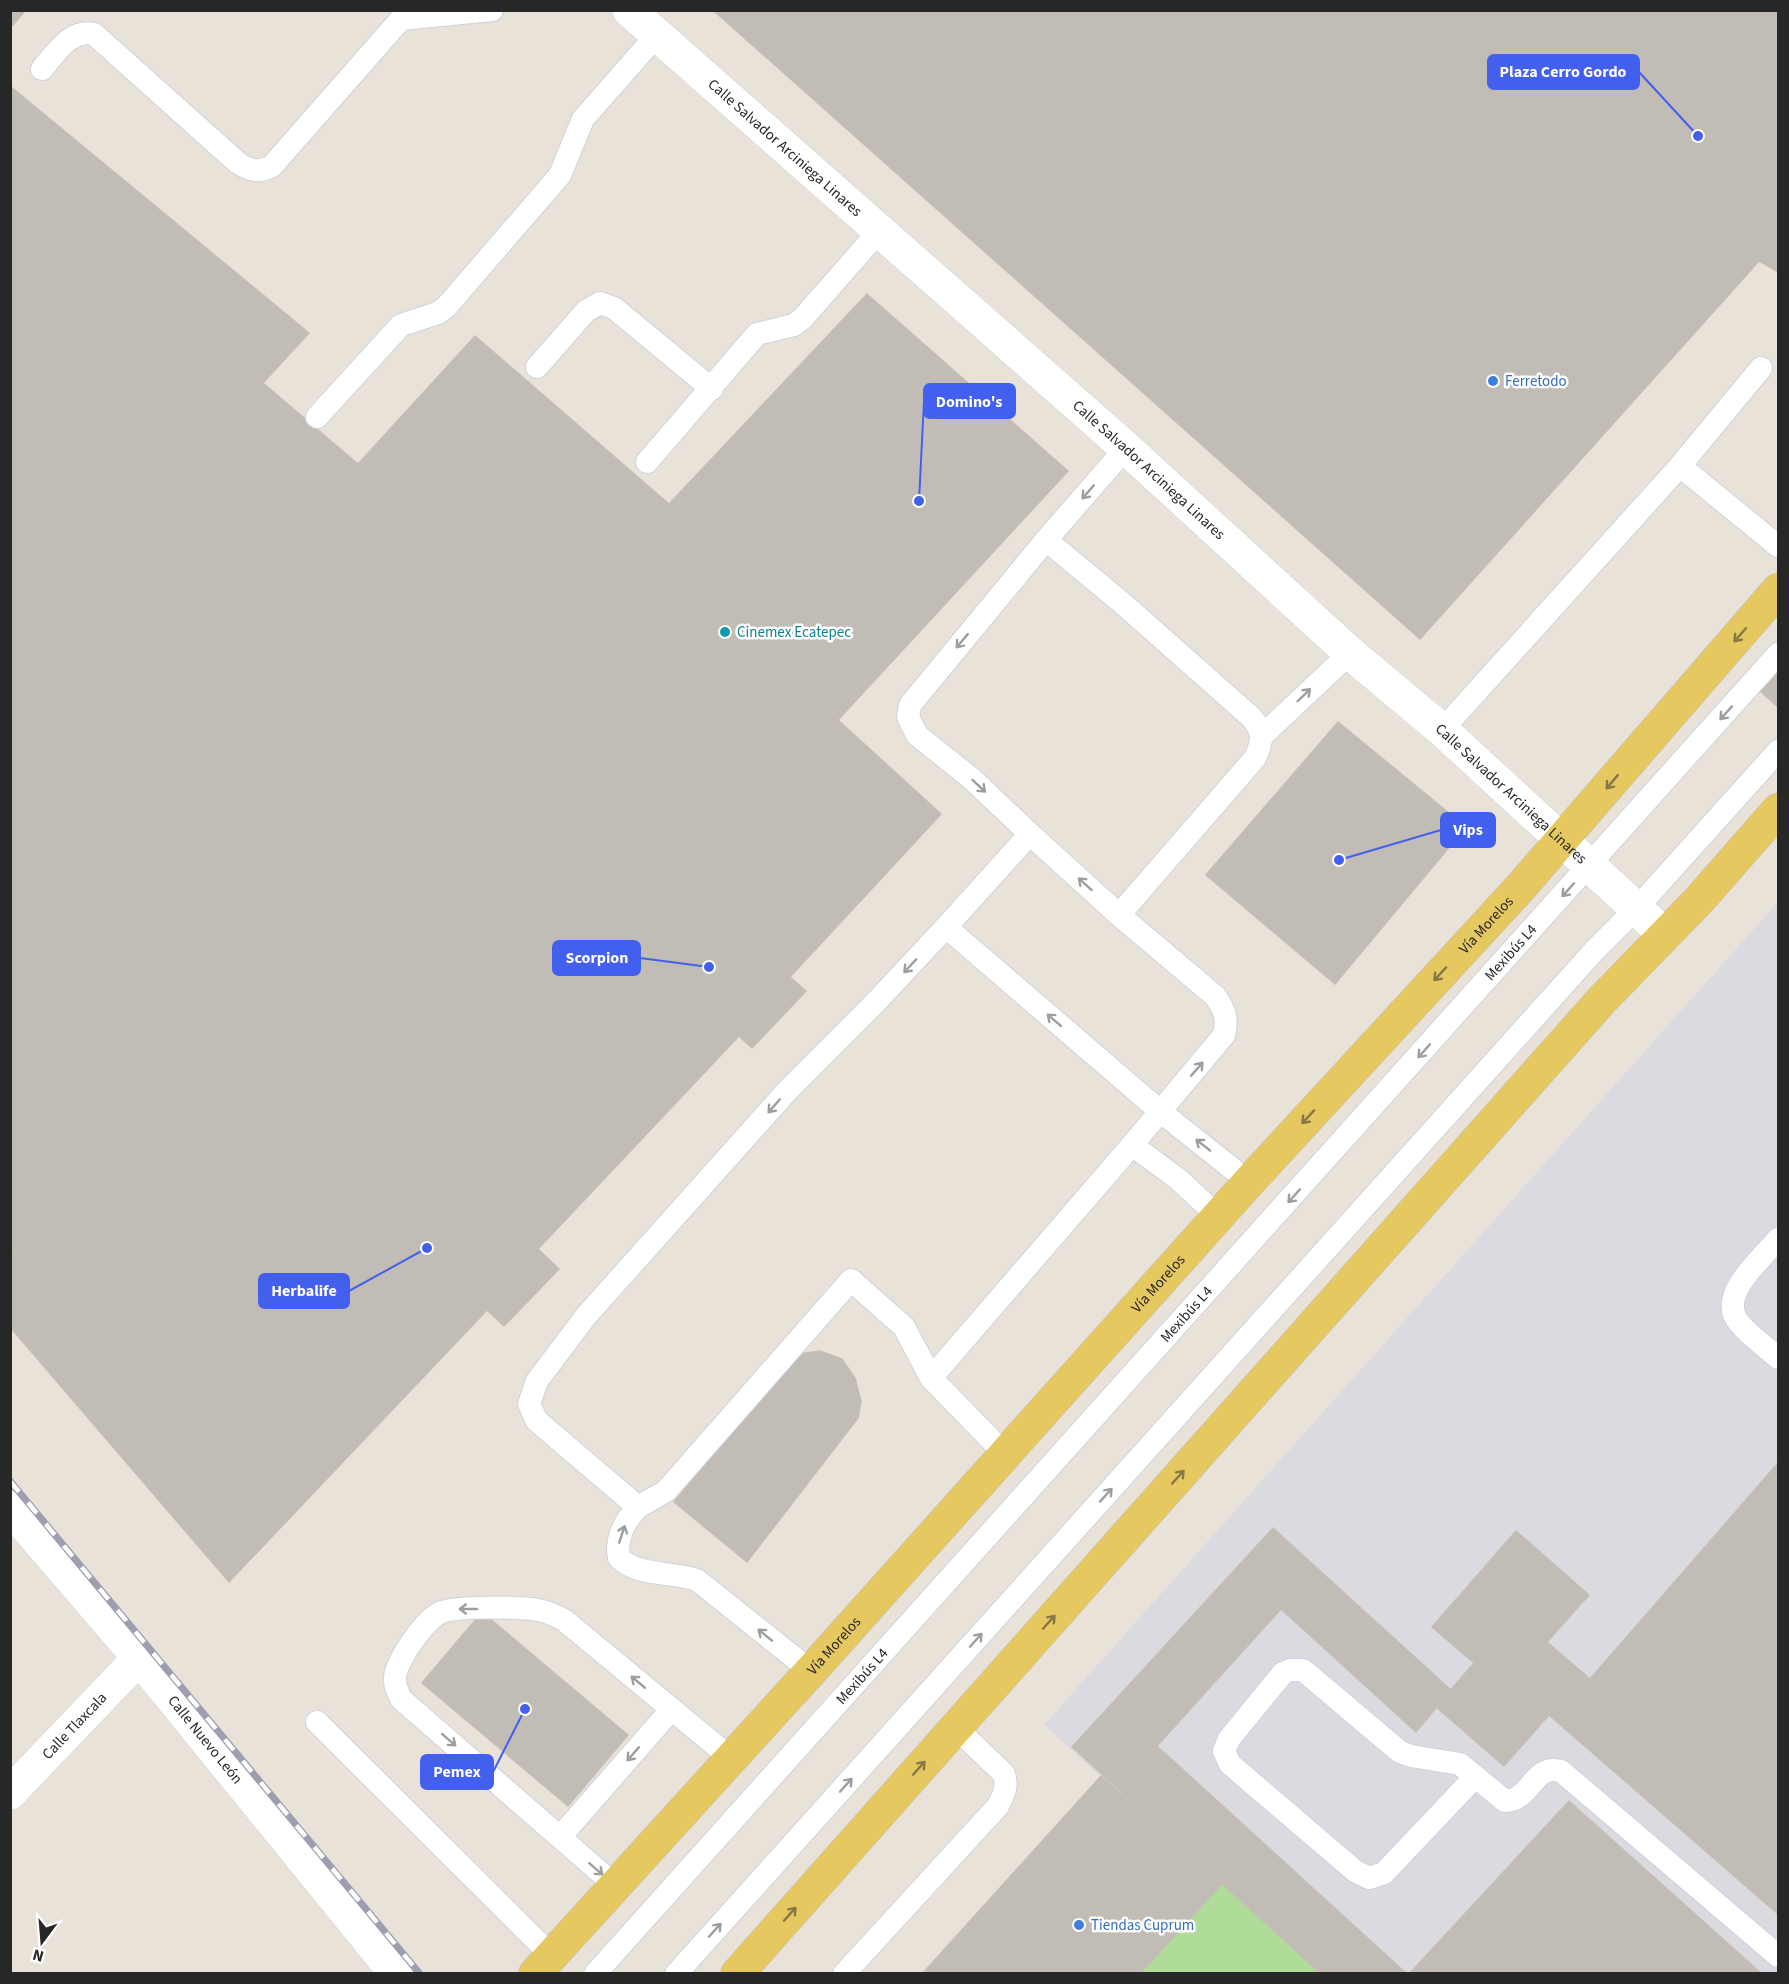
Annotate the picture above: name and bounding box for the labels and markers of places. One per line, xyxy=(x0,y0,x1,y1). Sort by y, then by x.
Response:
callout: Plaza Cerro Gordo xyxy=(1488,55,1639,89)
place label: Ferretodo xyxy=(1505,371,1567,392)
marker: Ferretodo xyxy=(1486,374,1500,388)
callout: Domino's xyxy=(924,384,1015,418)
place label: Cinemex Ecatepec xyxy=(737,622,851,643)
marker: Cinemex Ecatepec xyxy=(718,625,732,639)
callout: Vips xyxy=(1441,813,1495,847)
callout: Scorpion xyxy=(553,941,640,975)
callout: Herbalife xyxy=(259,1274,349,1308)
callout: Pemex xyxy=(421,1755,493,1789)
place label: Tiendas Cuprum xyxy=(1091,1915,1194,1936)
marker: Tiendas Cuprum xyxy=(1072,1918,1086,1932)

